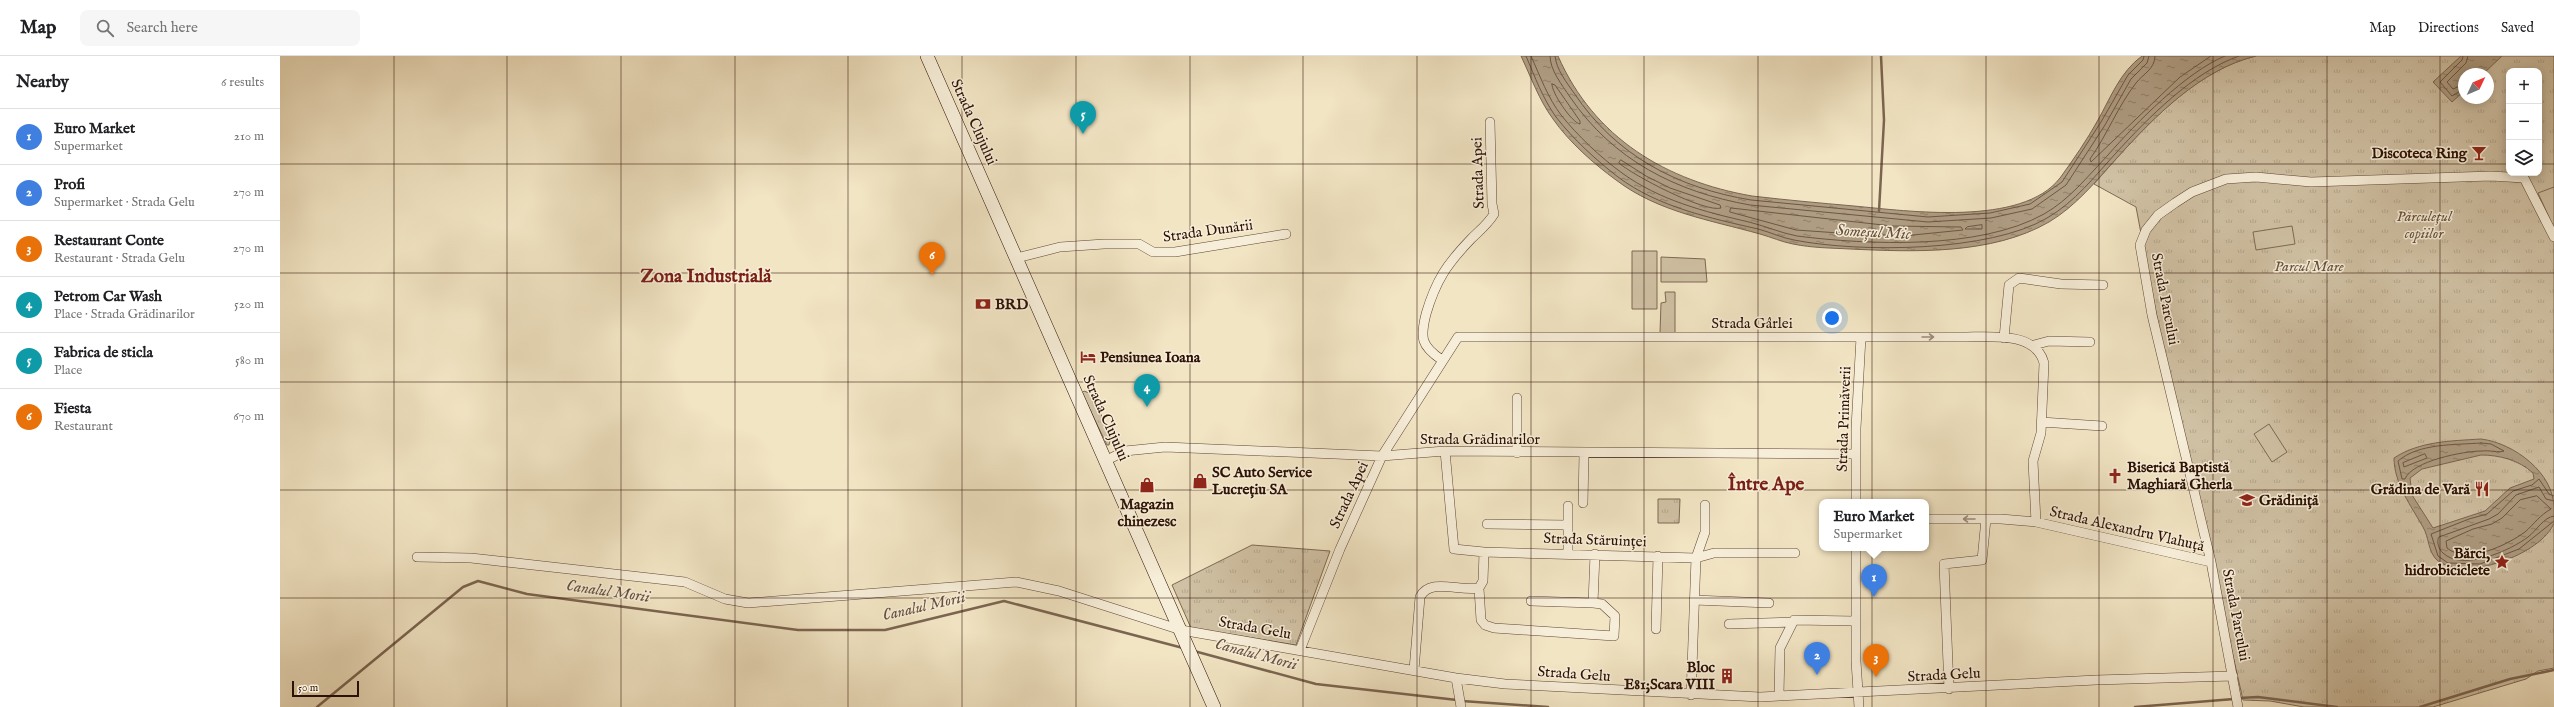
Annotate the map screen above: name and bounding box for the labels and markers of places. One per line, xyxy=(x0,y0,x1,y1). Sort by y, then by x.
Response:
pin: 5 xyxy=(1070,101,1096,134)
place label: Discoteca Ring xyxy=(2371,144,2468,163)
bar icon: Discoteca Ring xyxy=(2470,144,2488,162)
pin: 6 xyxy=(919,242,945,275)
bank icon: BRD xyxy=(974,295,992,313)
place label: BRD xyxy=(995,295,1028,314)
hotel icon: Pensiunea Ioana xyxy=(1079,348,1097,366)
place label: Pensiunea Ioana xyxy=(1100,348,1201,367)
pin: 4 xyxy=(1134,374,1160,407)
place label: Biserică Baptistă Maghiară Gherla xyxy=(2127,458,2233,494)
place label: SC Auto Service Lucrețiu SA xyxy=(1212,463,1312,499)
church icon: Biserică Baptistă Maghiară Gherla xyxy=(2106,467,2124,485)
shop icon: SC Auto Service Lucrețiu SA xyxy=(1191,472,1209,490)
shop icon: Magazin chinezesc xyxy=(1138,476,1156,494)
place label: Grădina de Vară xyxy=(2371,480,2471,499)
restaurant icon: Grădina de Vară xyxy=(2473,480,2491,498)
school or university icon: Grădiniță xyxy=(2238,491,2256,509)
place label: Grădiniță xyxy=(2259,491,2319,510)
place label: Magazin chinezesc xyxy=(1118,495,1177,531)
place label: Bărci, hidrobiciclete xyxy=(2404,544,2490,580)
place icon: Bărci, hidrobiciclete xyxy=(2493,553,2511,571)
pin: 1 xyxy=(1861,564,1887,597)
pin: 2 xyxy=(1804,642,1830,675)
pin: 3 xyxy=(1863,644,1889,677)
place label: Bloc E81;Scara VIII xyxy=(1624,658,1716,694)
building icon: Bloc E81;Scara VIII xyxy=(1718,667,1736,685)

